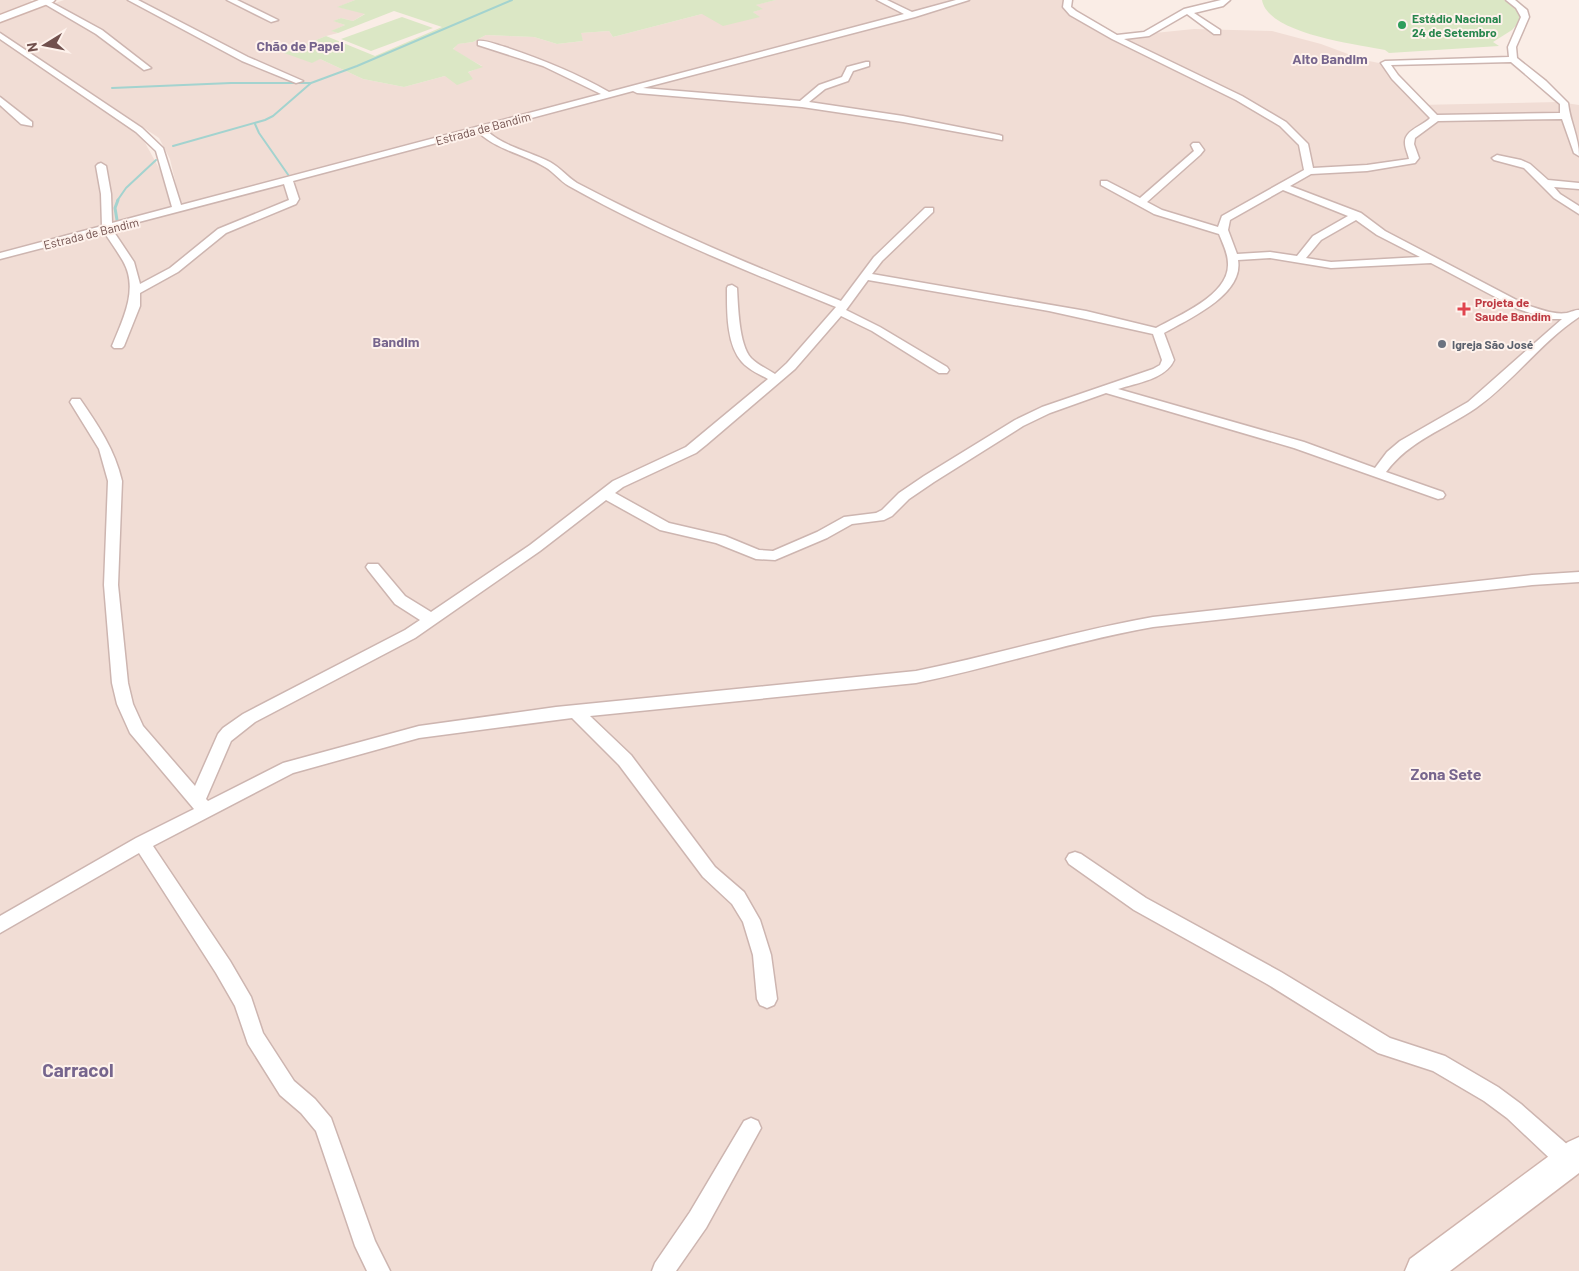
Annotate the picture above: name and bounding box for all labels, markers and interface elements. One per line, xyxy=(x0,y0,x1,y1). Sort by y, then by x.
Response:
place label: Estádio Nacional 24 de Setembro xyxy=(1412,11,1501,39)
marker: Estádio Nacional 24 de Setembro xyxy=(1396,19,1408,31)
north arrow xyxy=(20,20,70,70)
district label: Chão de Papel xyxy=(256,37,344,54)
text: N xyxy=(23,41,41,53)
district label: Alto Bandim xyxy=(1292,50,1368,67)
street label: Estrada de Bandim xyxy=(434,109,532,147)
street label: Estrada de Bandim xyxy=(42,214,140,252)
place label: Projeta de Saude Bandim xyxy=(1475,295,1551,323)
marker: Projeta de Saude Bandim xyxy=(1457,302,1471,316)
district label: Bandim xyxy=(373,333,420,350)
place label: Igreja São José xyxy=(1452,337,1534,351)
marker: Igreja São José xyxy=(1436,338,1448,350)
district label: Zona Sete xyxy=(1411,764,1482,783)
district label: Carracol xyxy=(42,1058,114,1081)

